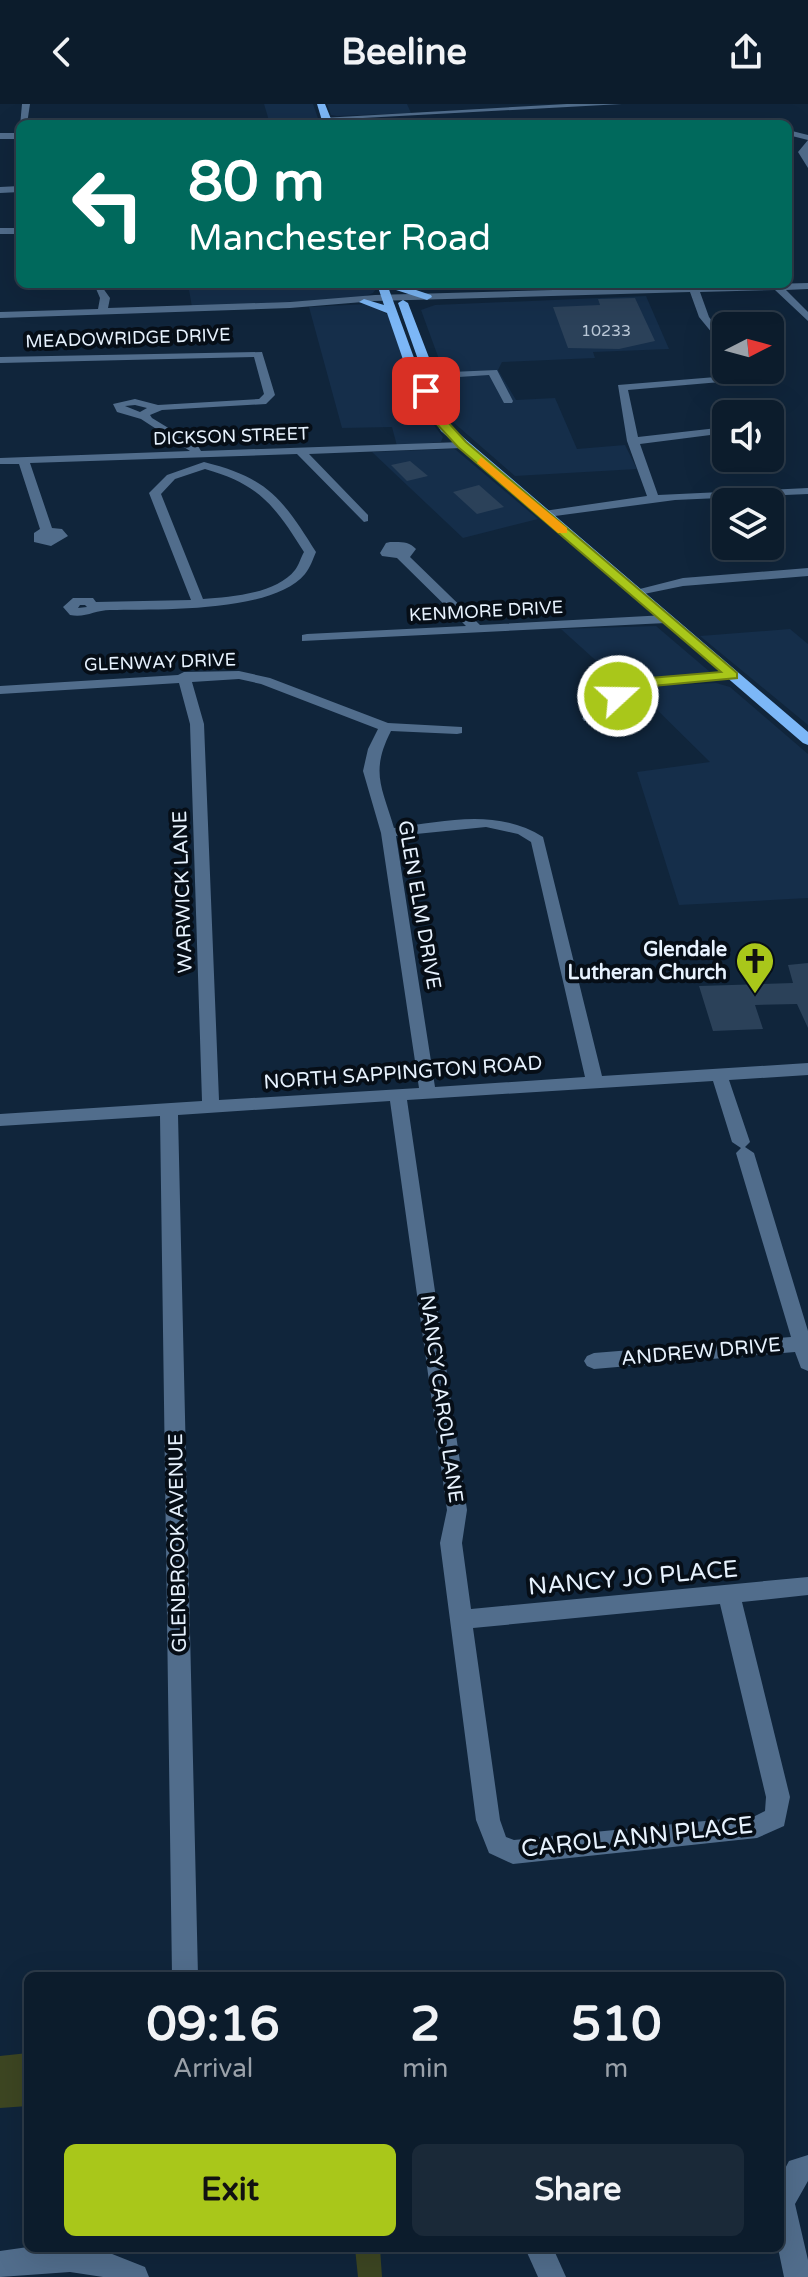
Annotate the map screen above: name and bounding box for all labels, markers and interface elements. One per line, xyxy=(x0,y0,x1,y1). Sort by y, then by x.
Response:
icon: back xyxy=(40,30,84,74)
icon: share xyxy=(724,30,768,74)
text: Beeline xyxy=(341,31,467,74)
text: 80 m xyxy=(188,149,324,216)
icon: left xyxy=(56,152,160,256)
text: Manchester Road xyxy=(188,217,491,260)
north arrow xyxy=(712,312,784,384)
map controls xyxy=(712,312,784,560)
house number: 10233 xyxy=(581,321,631,341)
street label: MEADOWRIDGE DRIVE xyxy=(25,323,231,353)
pin xyxy=(392,357,460,425)
icon: arrive xyxy=(404,369,448,413)
button: sound xyxy=(712,400,784,472)
street label: DICKSON STREET xyxy=(153,422,309,450)
button: layers xyxy=(712,488,784,560)
street label: KENMORE DRIVE xyxy=(408,596,564,626)
street label: GLENWAY DRIVE xyxy=(84,648,236,676)
position arrow xyxy=(576,654,660,738)
street label: WARWICK LANE xyxy=(168,810,198,974)
street label: GLEN ELM DRIVE xyxy=(392,819,446,991)
place label: Glendale Lutheran Church xyxy=(568,938,727,985)
church icon: Glendale Lutheran Church xyxy=(734,940,776,995)
street label: NORTH SAPPINGTON ROAD xyxy=(263,1051,543,1095)
street label: NANCY CAROL LANE xyxy=(415,1293,467,1505)
street label: ANDREW DRIVE xyxy=(620,1333,782,1371)
street label: GLENBROOK AVENUE xyxy=(164,1433,192,1653)
street label: NANCY JO PLACE xyxy=(527,1554,739,1602)
street label: CAROL ANN PLACE xyxy=(520,1810,754,1864)
text: 09:16 xyxy=(147,1996,280,2054)
text: 2 xyxy=(410,1996,440,2054)
text: 510 xyxy=(571,1996,661,2054)
text: Arrival xyxy=(173,2053,253,2084)
text: min xyxy=(402,2053,448,2084)
text: m xyxy=(604,2053,628,2084)
button: Exit xyxy=(64,2144,396,2236)
button: Share xyxy=(412,2144,744,2236)

